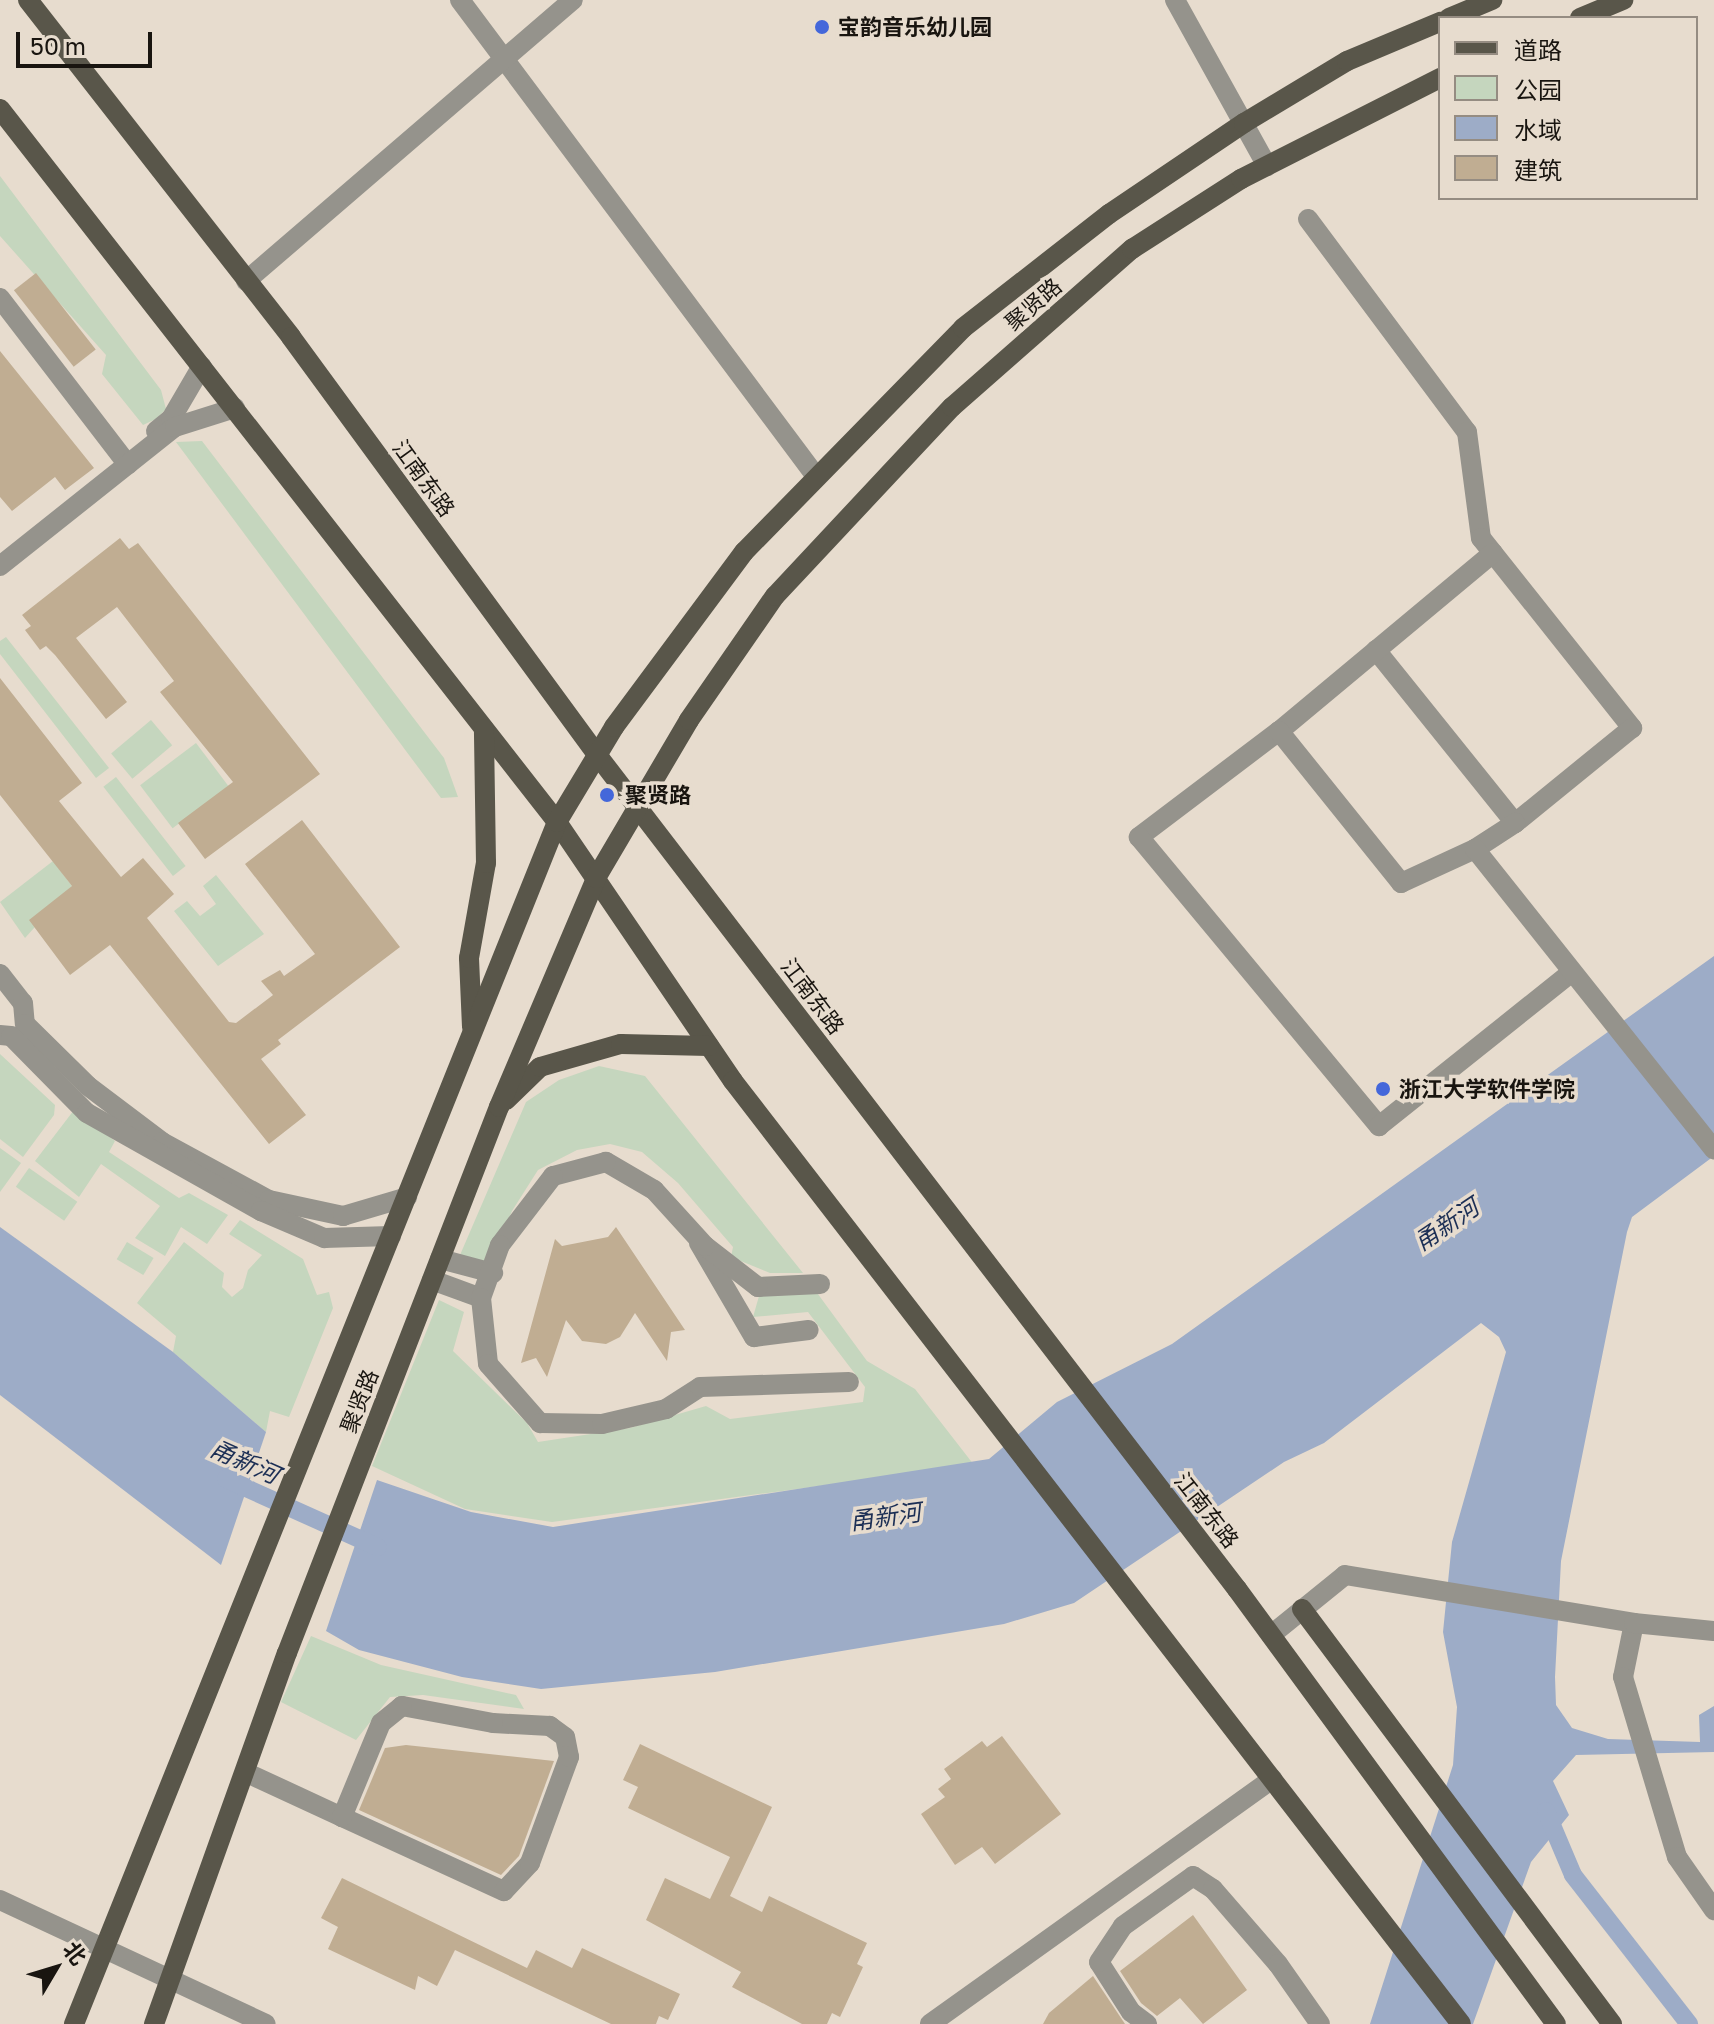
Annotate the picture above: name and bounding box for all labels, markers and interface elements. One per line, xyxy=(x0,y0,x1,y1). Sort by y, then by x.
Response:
place label: 宝韵音乐幼儿园 xyxy=(838,14,992,40)
scale bar xyxy=(20,16,156,66)
legend xyxy=(1438,16,1698,200)
marker: 宝韵音乐幼儿园 xyxy=(813,18,831,36)
text: 50 m xyxy=(30,31,86,60)
text: 道路 xyxy=(1514,35,1562,64)
text: 公园 xyxy=(1514,75,1562,104)
text: 水域 xyxy=(1514,115,1562,144)
text: 建筑 xyxy=(1514,155,1562,184)
street label: 聚贤路 xyxy=(999,272,1067,336)
street label: 江南东路 xyxy=(387,435,461,521)
place label: 聚贤路 xyxy=(625,782,691,808)
marker: 聚贤路 xyxy=(596,784,618,806)
street label: 江南东路 xyxy=(776,953,850,1039)
place label: 浙江大学软件学院 xyxy=(1399,1076,1575,1102)
marker: 浙江大学软件学院 xyxy=(1374,1080,1392,1098)
water label: 甬新河 xyxy=(1408,1192,1484,1256)
street label: 聚贤路 xyxy=(335,1365,383,1437)
water label: 甬新河 xyxy=(206,1433,284,1489)
street label: 江南东路 xyxy=(1170,1467,1244,1553)
water label: 甬新河 xyxy=(847,1497,923,1535)
north arrow xyxy=(16,1928,96,2008)
text: 北 xyxy=(58,1936,93,1970)

